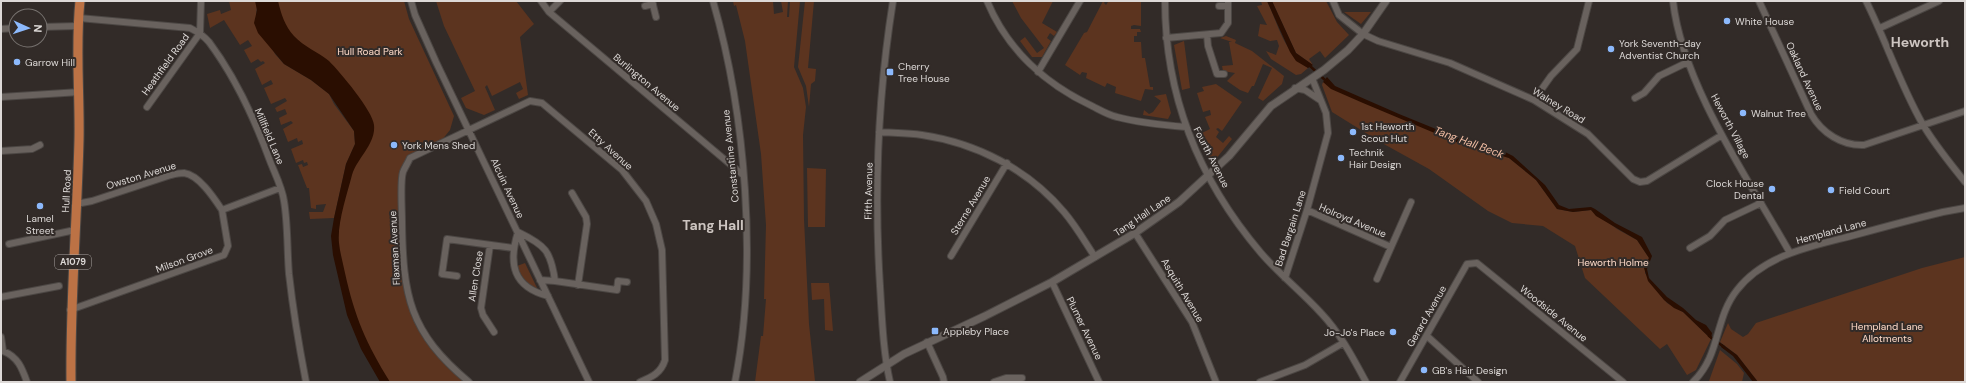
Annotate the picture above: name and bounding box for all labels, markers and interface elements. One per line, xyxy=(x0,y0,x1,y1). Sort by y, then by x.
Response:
north arrow xyxy=(8,8,48,48)
place label: White House xyxy=(1735,15,1794,28)
marker: White House xyxy=(1722,16,1732,26)
text: N xyxy=(31,24,45,33)
street label: Heathfield Road xyxy=(139,31,192,98)
district label: Heworth xyxy=(1891,33,1949,51)
place label: York Seventh-day Adventist Church xyxy=(1619,37,1702,62)
street label: Oakland Avenue xyxy=(1783,40,1826,113)
marker: York Seventh-day Adventist Church xyxy=(1606,44,1616,54)
park label: Hull Road Park xyxy=(337,45,403,58)
street label: Burlington Avenue xyxy=(611,51,683,114)
place label: Garrow Hill xyxy=(25,56,75,69)
marker: Garrow Hill xyxy=(12,57,22,67)
place label: Cherry Tree House xyxy=(898,60,950,85)
marker: Cherry Tree House xyxy=(885,67,895,77)
street label: Walney Road xyxy=(1530,85,1588,126)
street label: Heworth Village xyxy=(1708,92,1753,161)
street label: Millfield Lane xyxy=(252,106,287,167)
place label: Walnut Tree xyxy=(1751,107,1806,120)
marker: Walnut Tree xyxy=(1738,108,1748,118)
street label: Constantine Avenue xyxy=(719,109,742,203)
place label: 1st Heworth Scout Hut xyxy=(1361,120,1415,145)
water label: Tang Hall Beck xyxy=(1432,123,1506,161)
street label: Fourth Avenue xyxy=(1191,125,1233,190)
street label: Etty Avenue xyxy=(586,126,636,173)
marker: 1st Heworth Scout Hut xyxy=(1348,127,1358,137)
place label: York Mens Shed xyxy=(402,139,475,152)
marker: York Mens Shed xyxy=(389,140,399,150)
place label: Technik Hair Design xyxy=(1349,146,1402,171)
marker: Technik Hair Design xyxy=(1336,153,1346,163)
street label: Alcuin Avenue xyxy=(488,156,527,221)
street label: Owston Avenue xyxy=(105,159,178,192)
street label: Fifth Avenue xyxy=(861,162,876,220)
street label: Hull Road xyxy=(59,169,74,213)
street label: Sterne Avenue xyxy=(948,173,993,237)
place label: Clock House Dental xyxy=(1706,177,1764,202)
marker: Clock House Dental xyxy=(1767,184,1777,194)
place label: Field Court xyxy=(1839,184,1890,197)
marker: Field Court xyxy=(1826,185,1836,195)
street label: Bad Bargain Lane xyxy=(1272,188,1309,268)
street label: Tang Hall Lane xyxy=(1111,191,1173,239)
street label: Holroyd Avenue xyxy=(1317,200,1389,241)
marker: Lamel Street xyxy=(35,201,45,211)
street label: Flaxman Avenue xyxy=(386,210,403,286)
place label: Lamel Street xyxy=(26,212,54,237)
district label: Tang Hall xyxy=(682,216,744,234)
street label: Hempland Lane xyxy=(1795,216,1868,247)
street label: Milson Grove xyxy=(154,243,215,276)
street label: Allen Close xyxy=(465,249,486,302)
road number: A1079 xyxy=(55,255,91,269)
street label: Asquith Avenue xyxy=(1158,256,1207,325)
park label: Heworth Holme xyxy=(1577,256,1649,269)
street label: Woodside Avenue xyxy=(1517,282,1590,345)
street label: Gerard Avenue xyxy=(1404,283,1449,349)
street label: Plumer Avenue xyxy=(1064,294,1106,362)
park label: Hempland Lane Allotments xyxy=(1851,320,1923,345)
place label: Appleby Place xyxy=(943,325,1009,338)
marker: Appleby Place xyxy=(930,326,940,336)
place label: Jo-Jo's Place xyxy=(1324,326,1385,339)
marker: Jo-Jo's Place xyxy=(1388,327,1398,337)
place label: GB's Hair Design xyxy=(1432,364,1507,377)
marker: GB's Hair Design xyxy=(1419,365,1429,375)

